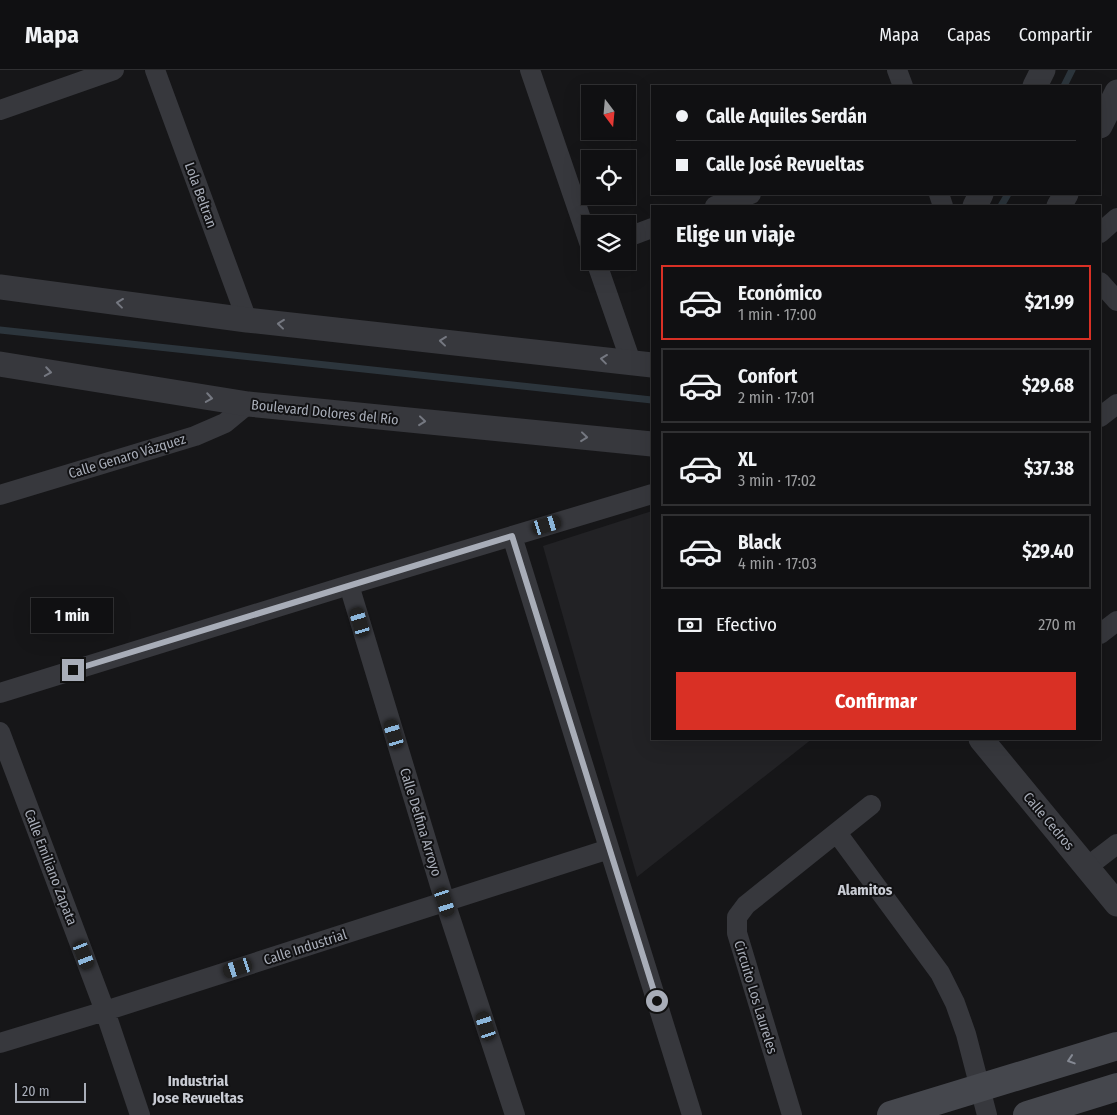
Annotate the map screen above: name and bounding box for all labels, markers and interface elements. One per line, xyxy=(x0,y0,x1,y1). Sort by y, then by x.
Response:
text: Mapa xyxy=(25,21,79,49)
text: Mapa xyxy=(879,24,919,46)
text: Capas xyxy=(947,24,991,46)
text: Compartir xyxy=(1019,24,1092,46)
north arrow xyxy=(581,85,636,140)
map controls xyxy=(581,85,636,270)
text: Calle Aquiles Serdán xyxy=(706,105,867,128)
button: locate xyxy=(581,150,636,205)
text: Calle José Revueltas xyxy=(706,153,864,176)
street label: Lola Beltran xyxy=(181,160,220,230)
button: layers xyxy=(581,215,636,270)
text: Elige un viaje xyxy=(676,221,795,248)
icon: car xyxy=(678,280,723,325)
text: Económico xyxy=(738,282,822,305)
text: $21.99 xyxy=(1025,291,1074,314)
one-way arrow xyxy=(115,298,123,309)
text: 1 min · 17:00 xyxy=(738,305,816,324)
one-way arrow xyxy=(277,318,285,329)
one-way arrow xyxy=(438,336,446,347)
one-way arrow xyxy=(600,354,608,365)
icon: car xyxy=(678,363,723,408)
text: Confort xyxy=(738,365,798,388)
one-way arrow xyxy=(45,366,53,377)
text: $29.68 xyxy=(1022,374,1074,397)
text: 2 min · 17:01 xyxy=(738,388,815,407)
one-way arrow xyxy=(204,392,213,402)
street label: Boulevard Dolores del Río xyxy=(250,396,399,429)
one-way arrow xyxy=(419,415,427,426)
street label: Calle Genaro Vázquez xyxy=(67,430,188,482)
one-way arrow xyxy=(580,431,588,442)
icon: car xyxy=(678,446,723,491)
text: XL xyxy=(738,448,757,471)
text: $37.38 xyxy=(1024,457,1074,480)
text: 3 min · 17:02 xyxy=(738,471,816,490)
car xyxy=(530,513,563,537)
icon: car xyxy=(678,529,723,574)
text: Black xyxy=(738,531,781,554)
text: $29.40 xyxy=(1022,540,1074,563)
text: 4 min · 17:03 xyxy=(738,554,817,573)
callout: 1 min xyxy=(32,598,114,632)
car xyxy=(348,605,371,639)
text: 1 min xyxy=(55,606,89,625)
icon: cash xyxy=(676,611,704,639)
text: Efectivo xyxy=(716,613,777,636)
text: 270 m xyxy=(1038,615,1076,634)
route end xyxy=(62,659,84,681)
button: Confirmar xyxy=(676,672,1076,730)
car xyxy=(382,717,405,751)
street label: Calle Delfina Arroyo xyxy=(396,766,445,878)
street label: Calle Cedros xyxy=(1020,789,1078,854)
street label: Calle Emiliano Zapata xyxy=(21,807,81,928)
district label: Alamitos xyxy=(837,881,893,899)
car xyxy=(433,885,456,919)
street label: Calle Industrial xyxy=(261,926,349,969)
car xyxy=(71,938,96,972)
street label: Circuito Los Laureles xyxy=(730,938,781,1056)
car xyxy=(221,956,254,980)
route start xyxy=(646,990,668,1012)
car xyxy=(474,1009,497,1043)
one-way arrow xyxy=(1067,1055,1075,1065)
district label: Industrial Jose Revueltas xyxy=(152,1072,244,1107)
scale bar xyxy=(15,1080,86,1103)
text: 20 m xyxy=(22,1083,50,1100)

